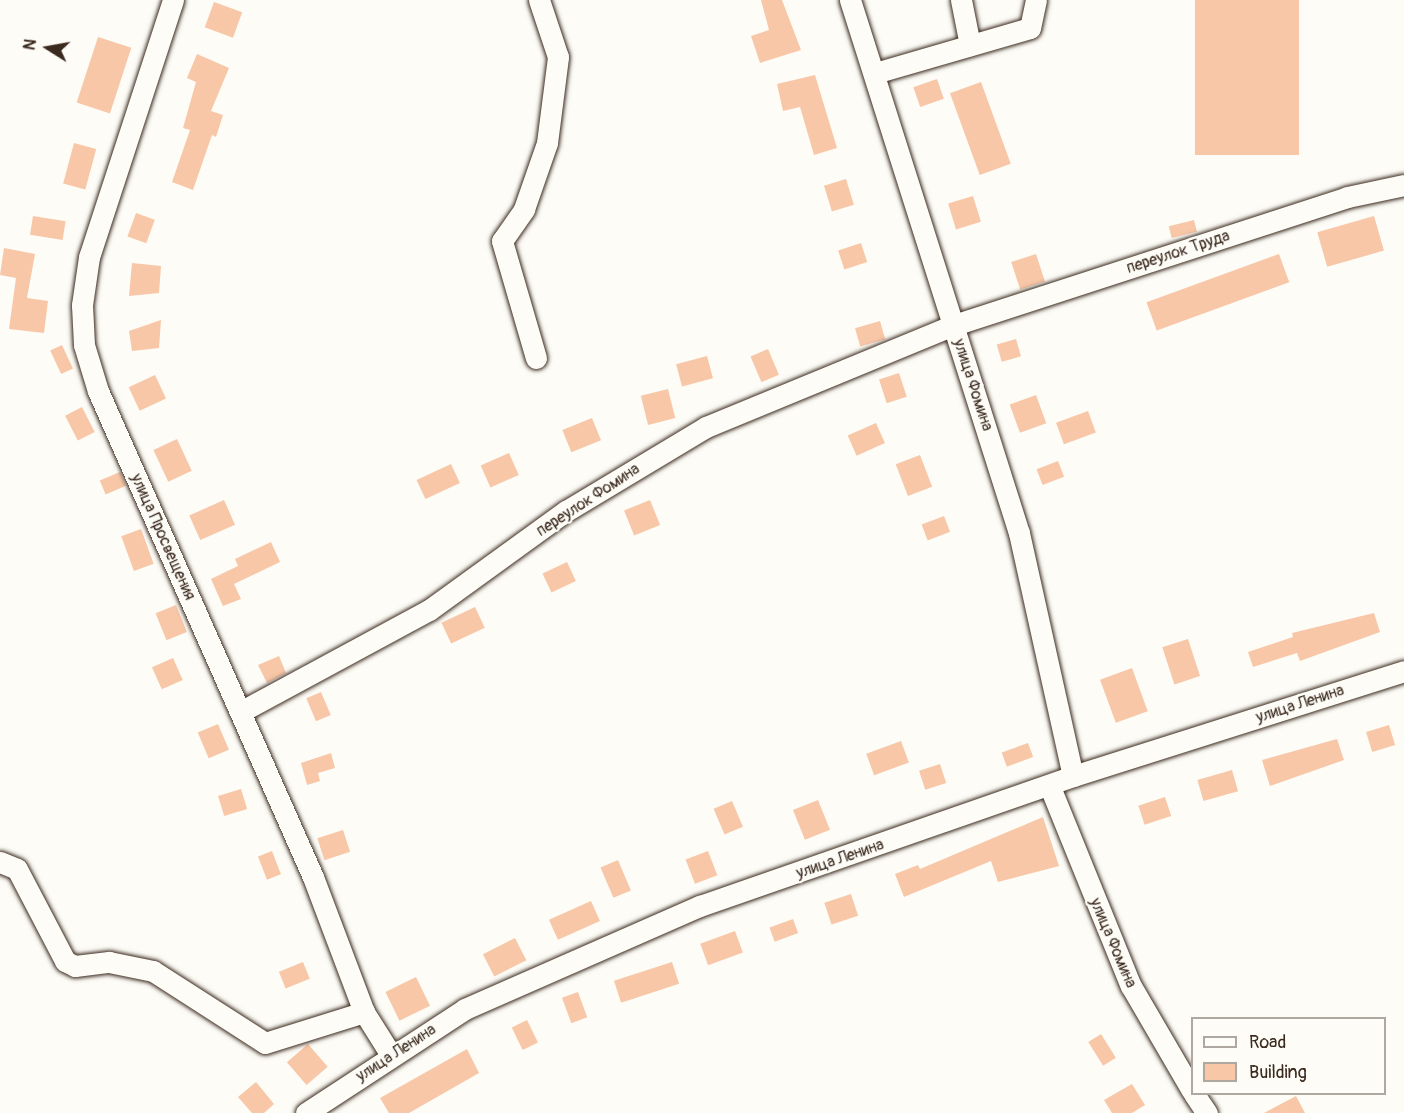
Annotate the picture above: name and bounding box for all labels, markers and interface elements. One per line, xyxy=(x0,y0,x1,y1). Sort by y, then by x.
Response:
north arrow xyxy=(18,18,78,78)
text: N xyxy=(19,37,41,52)
street label: переулок Труда xyxy=(1124,226,1232,278)
street label: улица Фомина xyxy=(949,337,997,433)
street label: переулок Фомина xyxy=(533,459,643,541)
street label: улица Просвещения xyxy=(126,471,200,603)
street label: улица Ленина xyxy=(1254,681,1346,727)
street label: улица Ленина xyxy=(794,835,886,883)
street label: улица Фомина xyxy=(1085,895,1141,991)
legend xyxy=(1191,1017,1386,1095)
street label: улица Ленина xyxy=(352,1020,440,1086)
text: Road xyxy=(1249,1031,1286,1054)
text: Building xyxy=(1249,1061,1307,1084)

